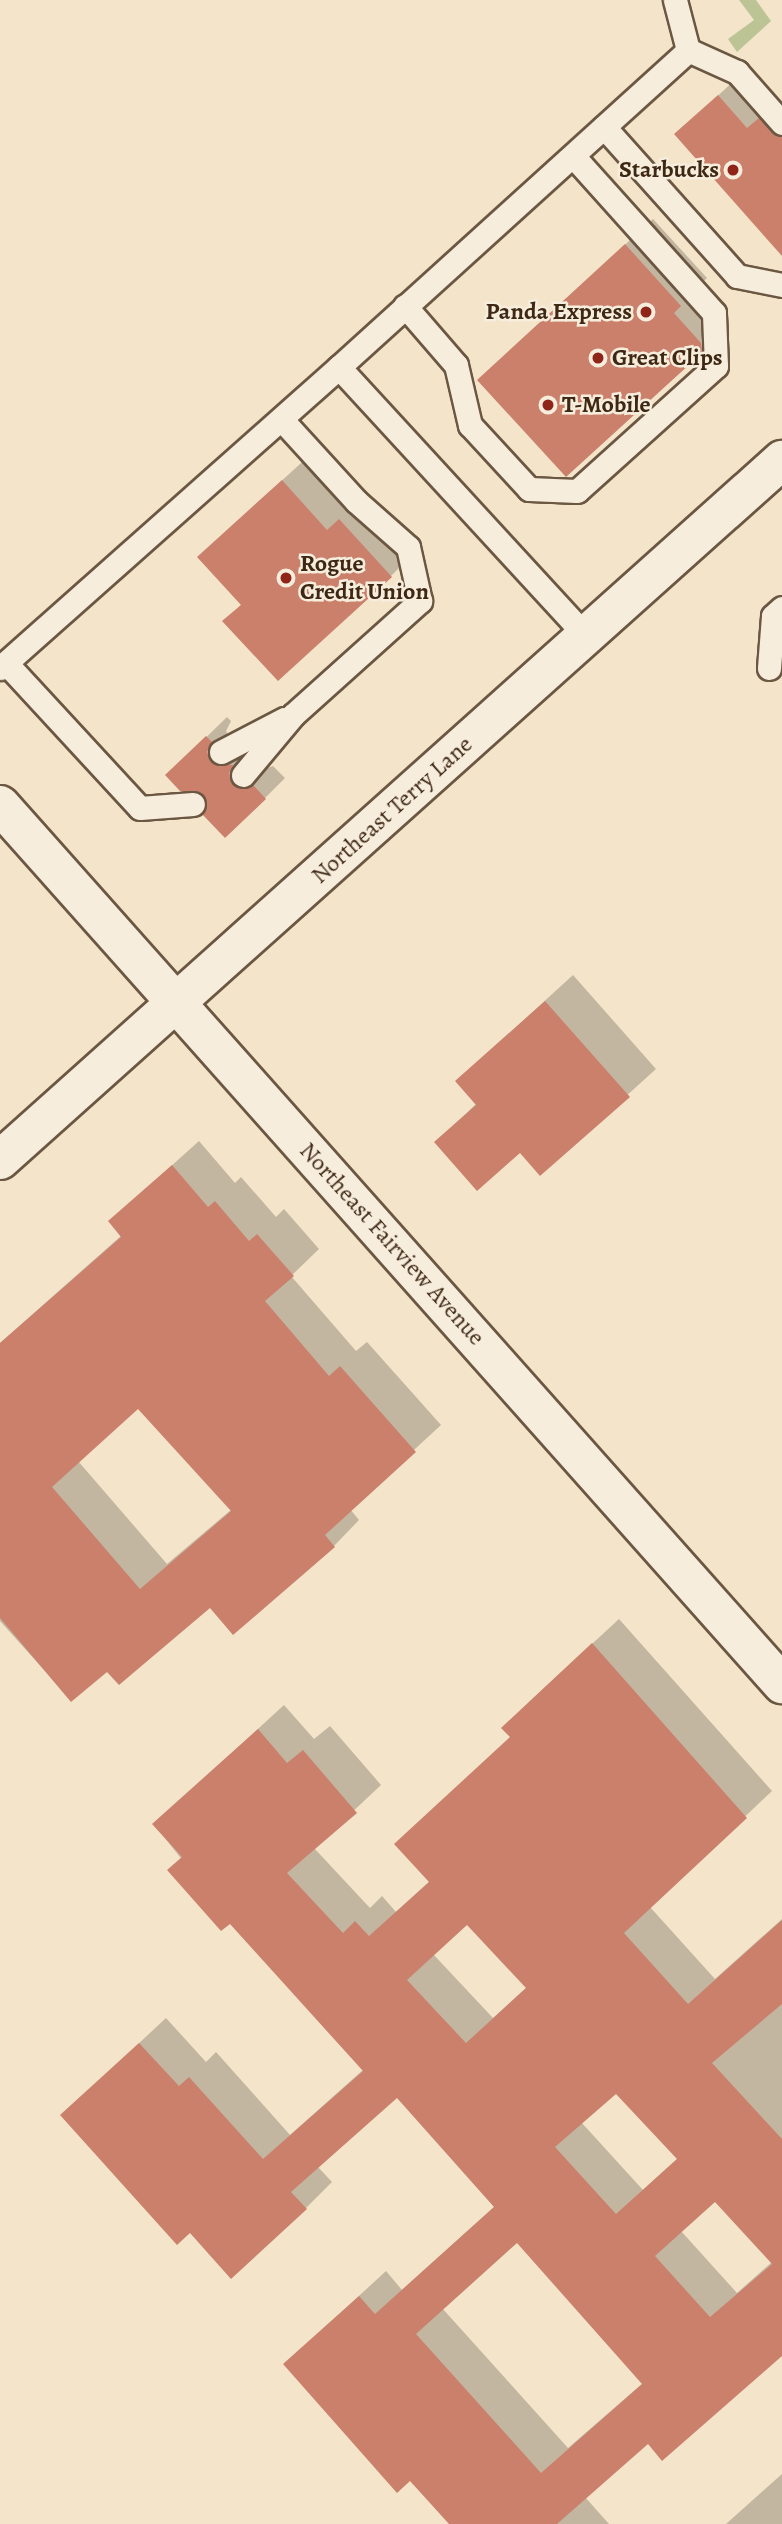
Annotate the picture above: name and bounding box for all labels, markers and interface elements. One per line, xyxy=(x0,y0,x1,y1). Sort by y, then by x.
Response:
place label: Starbucks xyxy=(619,156,719,184)
marker: Starbucks xyxy=(725,162,741,178)
place label: Panda Express xyxy=(486,298,632,326)
marker: Panda Express xyxy=(638,304,654,320)
place label: Great Clips xyxy=(612,344,723,372)
marker: Great Clips xyxy=(590,350,606,366)
place label: T-Mobile xyxy=(562,391,651,419)
marker: T-Mobile xyxy=(540,397,556,413)
place label: Rogue Credit Union xyxy=(300,550,429,606)
marker: Rogue Credit Union xyxy=(278,570,294,586)
street label: Northeast Terry Lane xyxy=(306,730,478,890)
street label: Northeast Fairview Avenue xyxy=(293,1137,491,1351)

